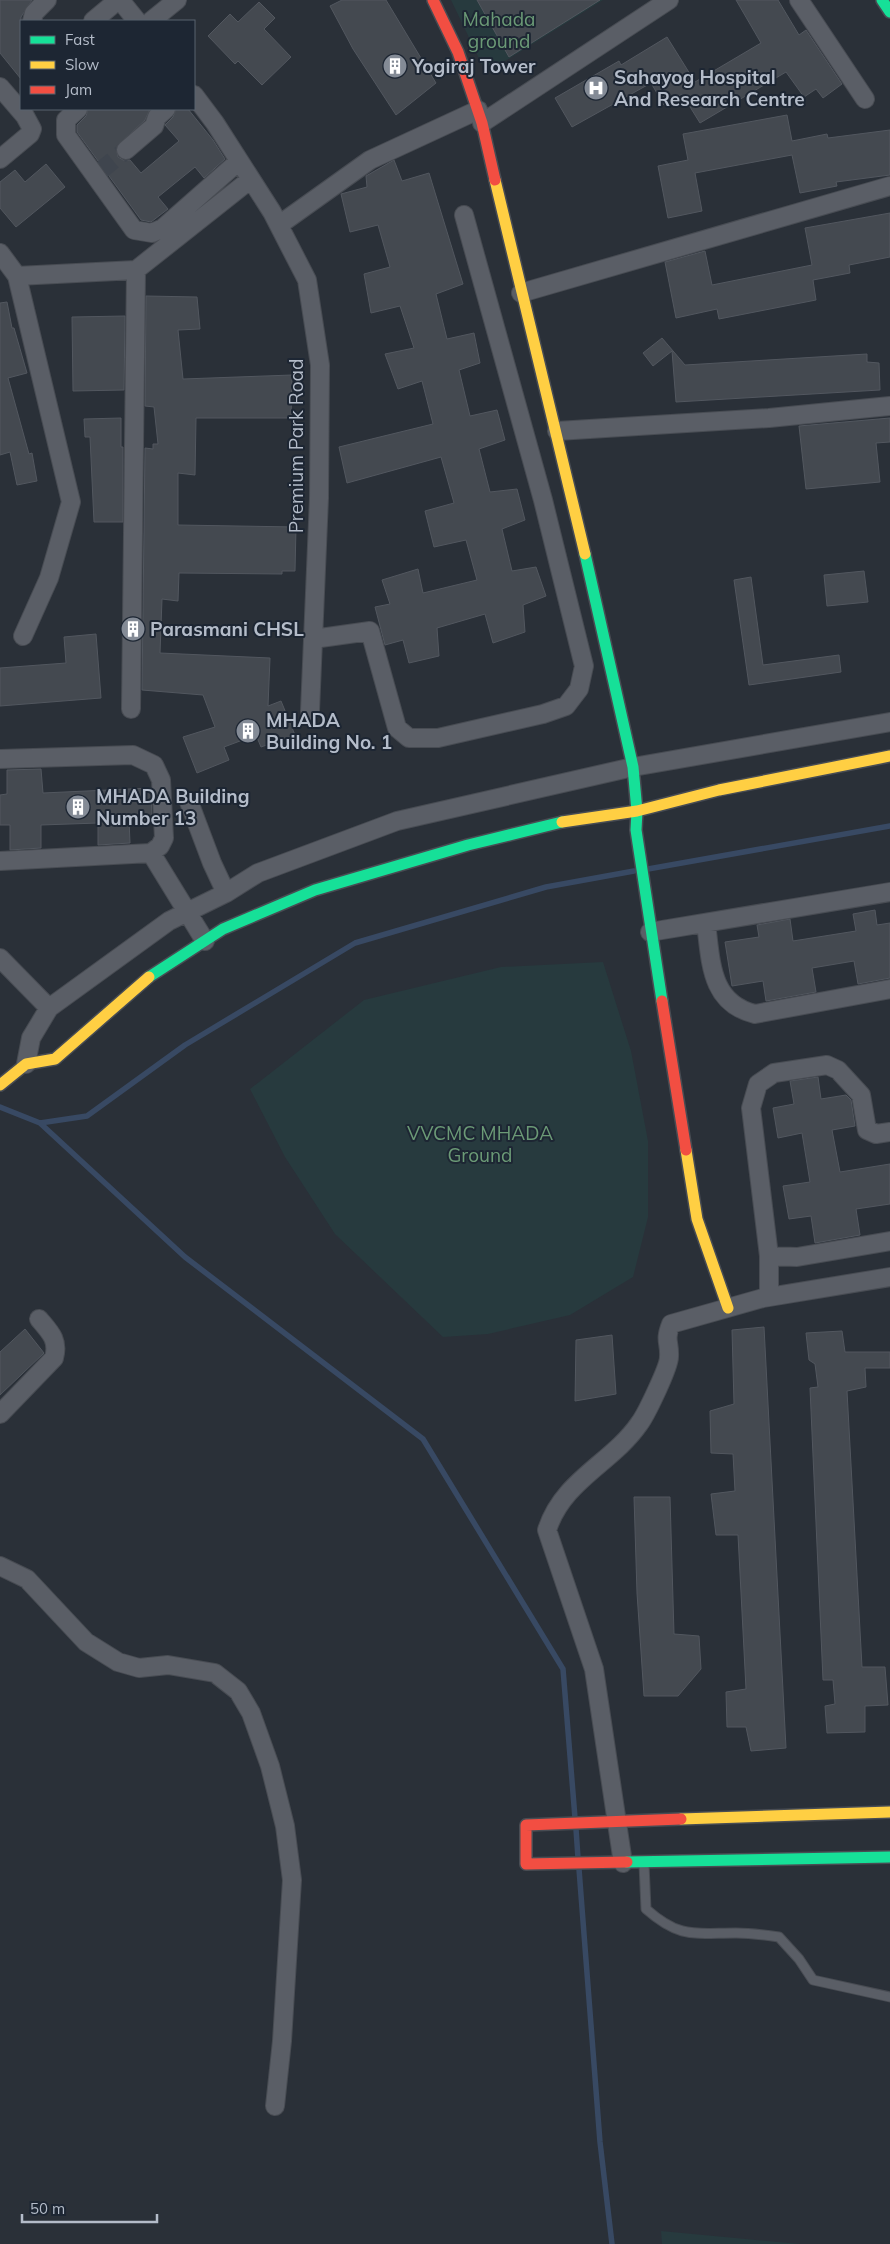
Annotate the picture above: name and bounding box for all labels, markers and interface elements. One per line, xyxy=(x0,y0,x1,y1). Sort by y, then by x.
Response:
park label: Mahada ground xyxy=(462,7,536,53)
legend xyxy=(20,20,195,110)
text: Fast xyxy=(65,30,95,49)
building icon: Yogiraj Tower xyxy=(382,53,408,79)
place label: Yogiraj Tower xyxy=(411,54,536,78)
text: Slow xyxy=(65,55,99,74)
place label: Sahayog Hospital And Research Centre xyxy=(614,65,805,111)
hospital icon: Sahayog Hospital And Research Centre xyxy=(583,75,609,101)
text: Jam xyxy=(65,80,92,99)
street label: Premium Park Road xyxy=(284,359,308,533)
building icon: Parasmani CHSL xyxy=(120,616,146,642)
place label: Parasmani CHSL xyxy=(150,617,304,641)
place label: MHADA Building No. 1 xyxy=(266,708,392,754)
building icon: MHADA Building No. 1 xyxy=(235,718,261,744)
place label: MHADA Building Number 13 xyxy=(96,784,250,830)
building icon: MHADA Building Number 13 xyxy=(65,794,91,820)
park label: VVCMC MHADA Ground xyxy=(407,1121,553,1167)
scale bar xyxy=(22,2192,158,2224)
text: 50 m xyxy=(30,2199,65,2218)

